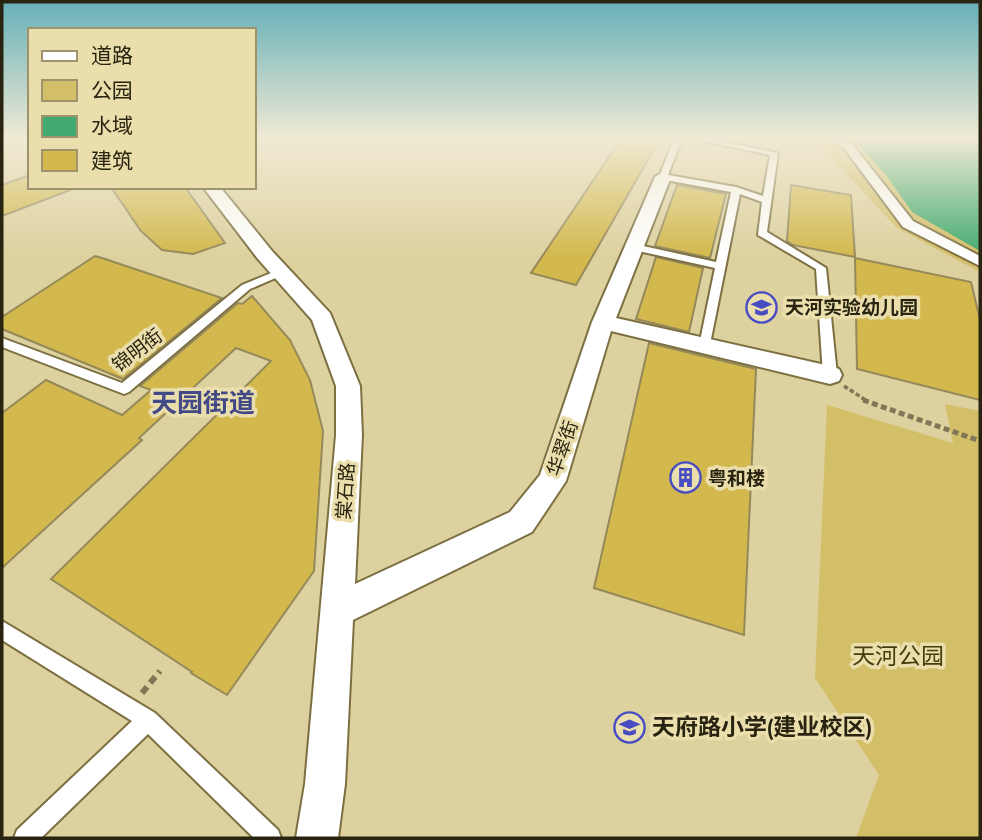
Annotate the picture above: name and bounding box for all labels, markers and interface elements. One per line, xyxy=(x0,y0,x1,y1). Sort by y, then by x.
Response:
legend xyxy=(28,28,256,189)
text: 道路 xyxy=(91,42,133,69)
text: 公园 xyxy=(91,77,133,104)
text: 水域 xyxy=(91,112,133,139)
text: 建筑 xyxy=(91,147,133,174)
school or university icon: 天河实验幼儿园 xyxy=(745,290,779,324)
place label: 天河实验幼儿园 xyxy=(785,295,918,319)
street label: 锦明街 xyxy=(107,323,167,377)
district label: 天园街道 xyxy=(151,386,255,419)
street label: 华翠街 xyxy=(541,417,583,479)
building icon: 粤和楼 xyxy=(668,461,702,495)
street label: 棠石路 xyxy=(331,462,359,520)
place label: 粤和楼 xyxy=(708,466,765,490)
park label: 天河公园 xyxy=(852,641,944,670)
school or university icon: 天府路小学(建业校区) xyxy=(612,710,646,744)
place label: 天府路小学(建业校区) xyxy=(652,712,872,741)

